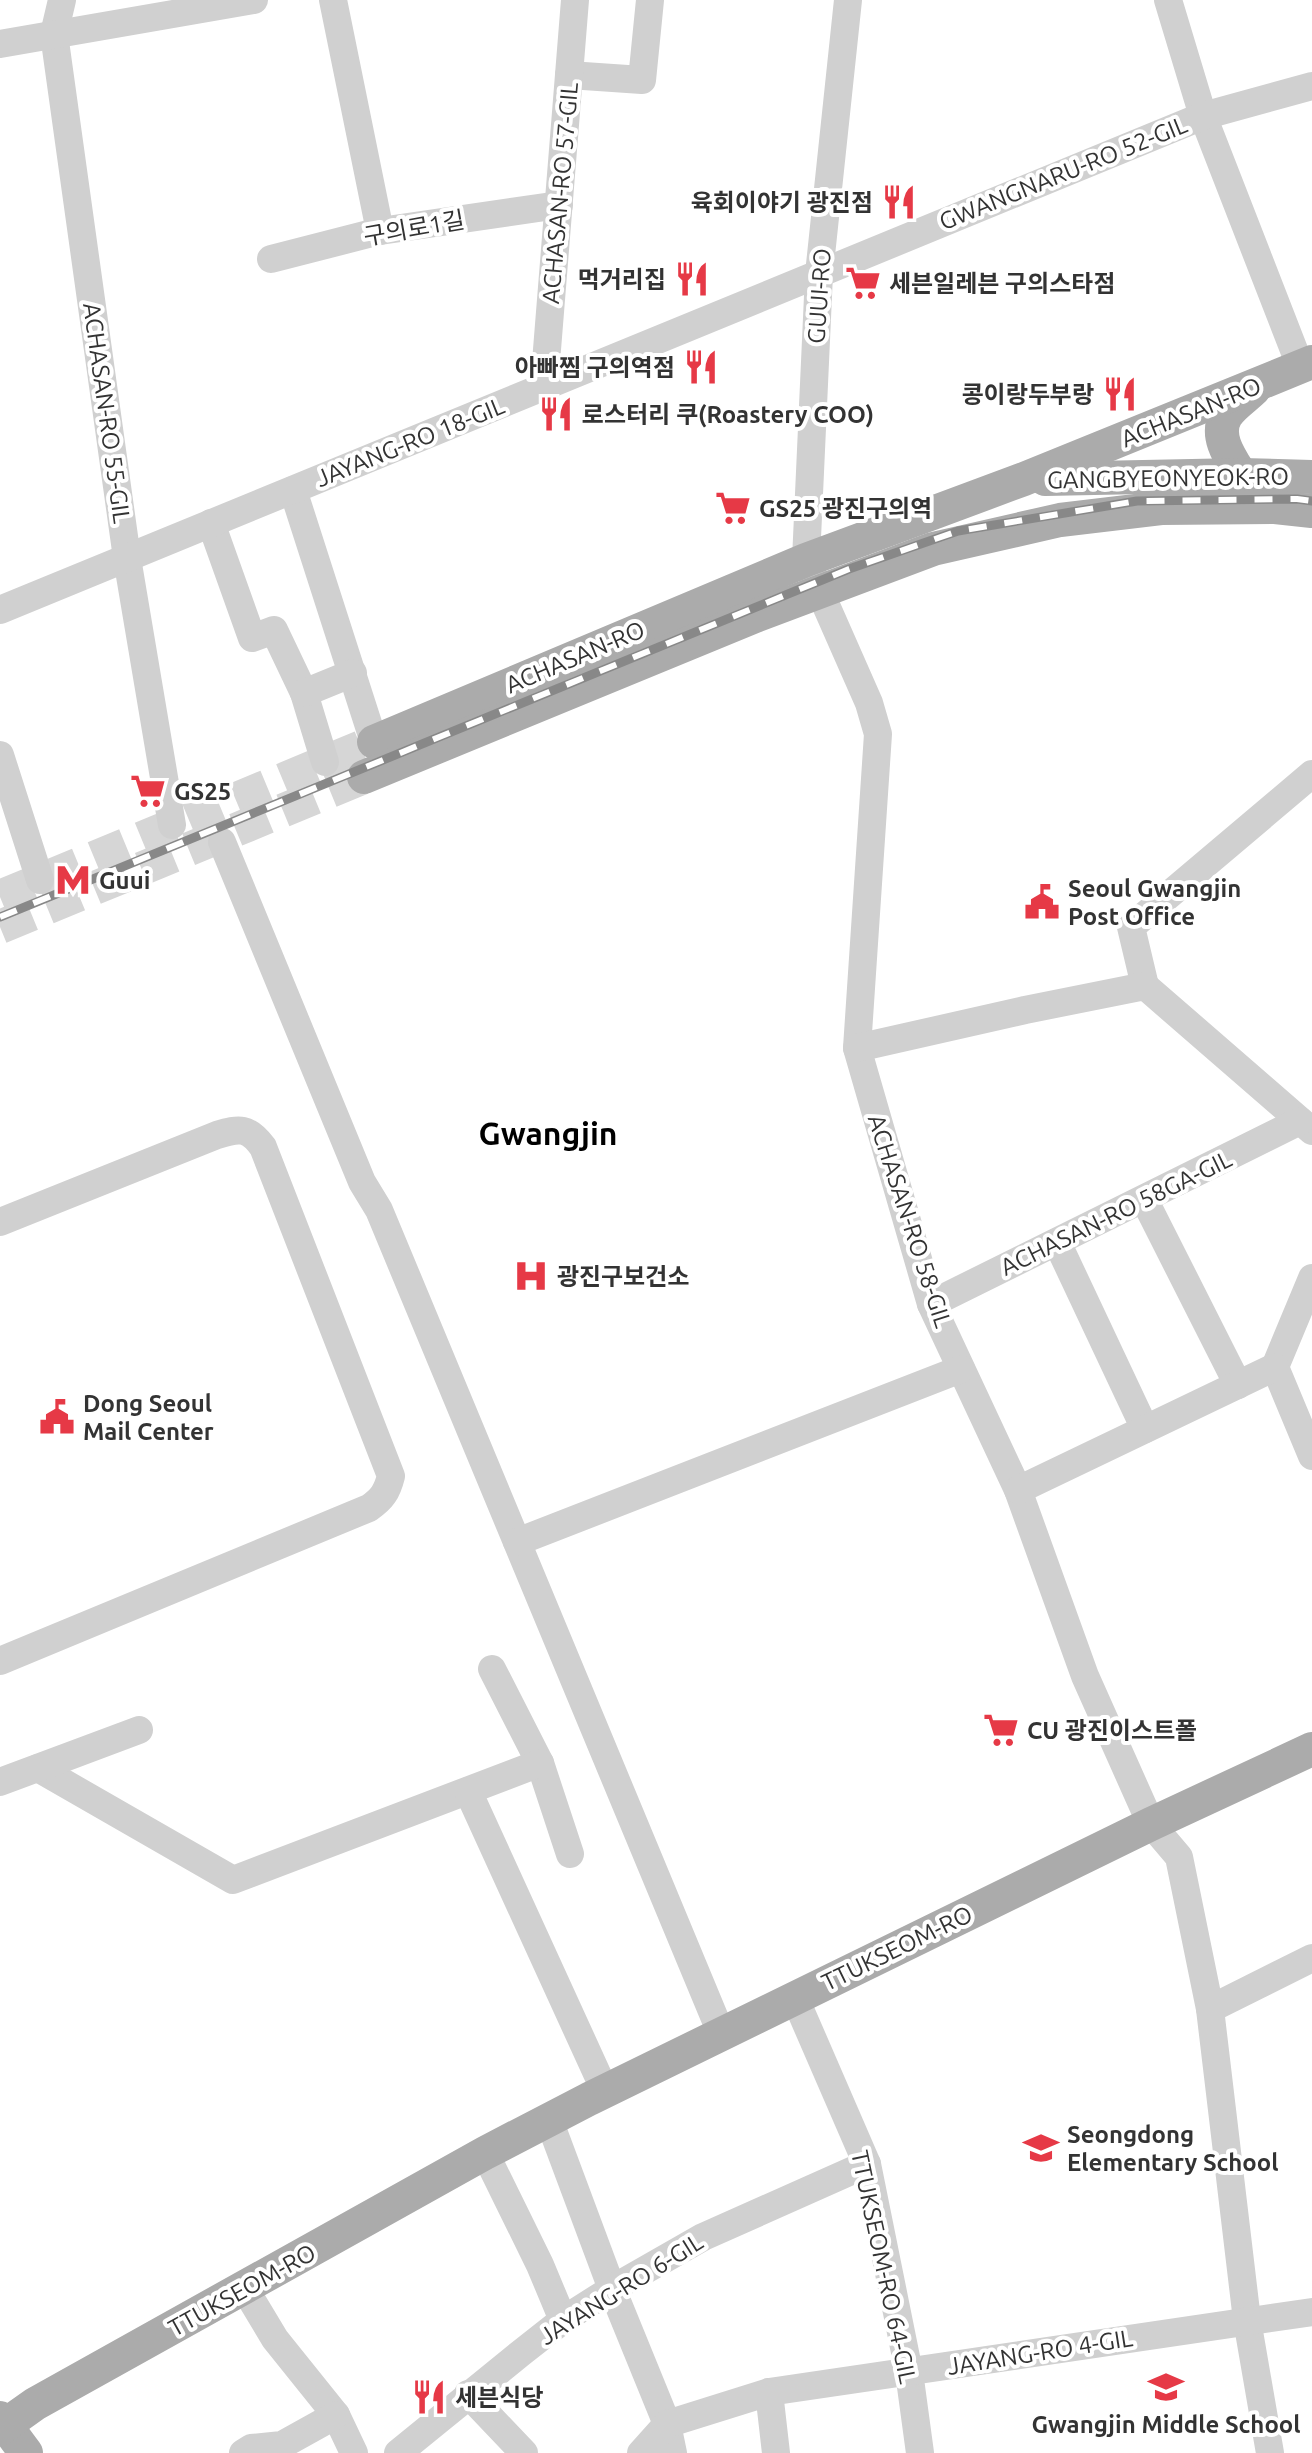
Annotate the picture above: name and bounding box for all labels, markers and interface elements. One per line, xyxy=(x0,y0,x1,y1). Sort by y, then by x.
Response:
street label: ACHASAN-RO 57-GIL xyxy=(537,81,583,305)
street label: GWANGNARU-RO 52-GIL xyxy=(935,111,1191,235)
restaurant icon: 육회이야기 광진점 xyxy=(880,183,918,221)
place label: 육회이야기 광진점 xyxy=(691,189,873,216)
street label: 구의로1길 xyxy=(361,206,467,250)
street label: GUUI-RO xyxy=(802,248,836,344)
restaurant icon: 먹거리집 xyxy=(673,260,711,298)
supermarket icon: 세븐일레븐 구의스타점 xyxy=(844,264,882,302)
place label: 먹거리집 xyxy=(578,266,666,293)
place label: 세븐일레븐 구의스타점 xyxy=(889,270,1116,297)
street label: ACHASAN-RO 55-GIL xyxy=(78,301,136,525)
restaurant icon: 아빠찜 구의역점 xyxy=(682,348,720,386)
place label: 아빠찜 구의역점 xyxy=(515,354,675,381)
street label: ACHASAN-RO xyxy=(1117,372,1265,452)
restaurant icon: 콩이랑두부랑 xyxy=(1101,375,1139,413)
place label: 콩이랑두부랑 xyxy=(962,381,1094,408)
street label: JAYANG-RO 18-GIL xyxy=(312,392,508,492)
restaurant icon: 로스터리 쿠(Roastery COO) xyxy=(537,395,575,433)
place label: 로스터리 쿠(Roastery COO) xyxy=(582,401,874,428)
street label: GANGBYEONYEOK-RO xyxy=(1047,462,1289,494)
supermarket icon: GS25 광진구의역 xyxy=(714,489,752,527)
place label: GS25 광진구의역 xyxy=(759,495,932,522)
street label: ACHASAN-RO xyxy=(501,616,649,698)
supermarket icon: GS25 xyxy=(129,772,167,810)
place label: GS25 xyxy=(174,778,231,805)
metro station icon: Guui xyxy=(54,861,92,899)
place label: Guui xyxy=(99,867,150,894)
place label: Seoul Gwangjin Post Office xyxy=(1068,875,1241,930)
public building icon: Seoul Gwangjin Post Office xyxy=(1023,883,1061,921)
street label: ACHASAN-RO 58-GIL xyxy=(863,1111,957,1331)
district label: Gwangjin xyxy=(478,1115,618,1151)
street label: ACHASAN-RO 58GA-GIL xyxy=(996,1145,1236,1281)
hospital icon: 광진구보건소 xyxy=(512,1257,550,1295)
place label: 광진구보건소 xyxy=(557,1263,689,1290)
place label: Dong Seoul Mail Center xyxy=(83,1390,214,1445)
public building icon: Dong Seoul Mail Center xyxy=(38,1398,76,1436)
supermarket icon: CU 광진이스트폴 xyxy=(982,1711,1020,1749)
place label: CU 광진이스트폴 xyxy=(1027,1717,1197,1744)
street label: TTUKSEOM-RO xyxy=(817,1900,977,1996)
place label: Seongdong Elementary School xyxy=(1067,2121,1279,2176)
school or university icon: Seongdong Elementary School xyxy=(1022,2129,1060,2167)
street label: TTUKSEOM-RO 64-GIL xyxy=(846,2148,922,2386)
street label: JAYANG-RO 6-GIL xyxy=(534,2228,708,2350)
street label: TTUKSEOM-RO xyxy=(164,2238,320,2342)
street label: JAYANG-RO 4-GIL xyxy=(945,2324,1135,2380)
school or university icon: Gwangjin Middle School xyxy=(1147,2368,1185,2406)
restaurant icon: 세븐식당 xyxy=(410,2378,448,2416)
place label: 세븐식당 xyxy=(455,2384,543,2411)
place label: Gwangjin Middle School xyxy=(1031,2411,1301,2438)

